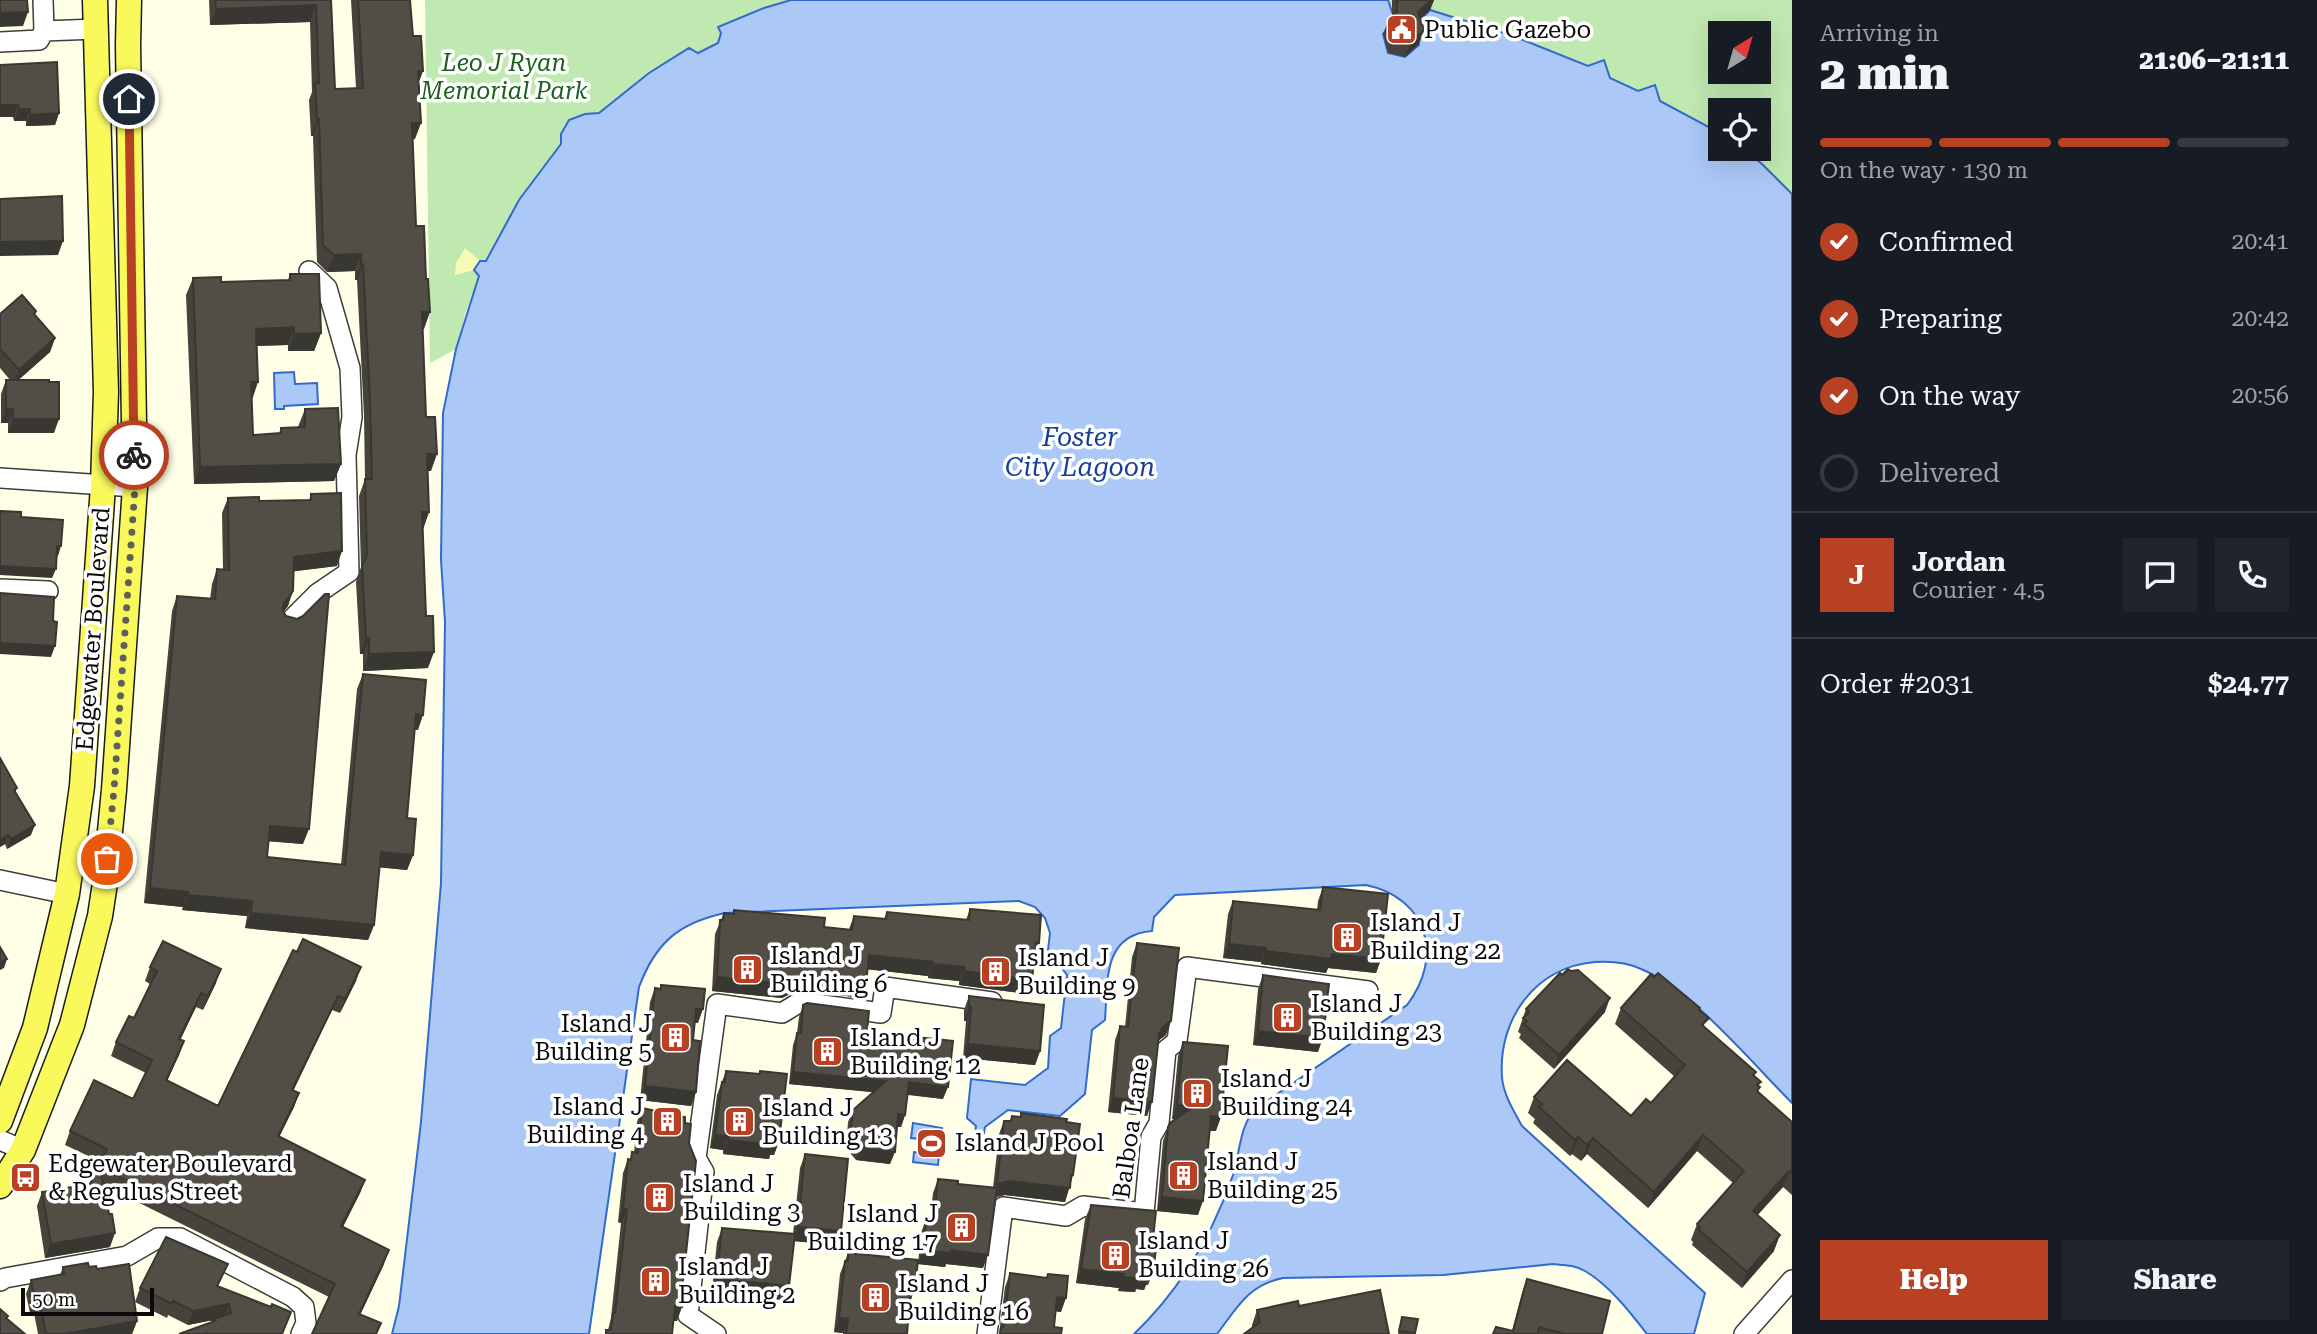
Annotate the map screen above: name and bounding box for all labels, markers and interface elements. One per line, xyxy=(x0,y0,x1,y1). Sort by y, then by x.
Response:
public building icon: Public Gazebo xyxy=(1384,13,1418,47)
place label: Public Gazebo xyxy=(1424,16,1591,44)
text: Arriving in xyxy=(1820,20,1939,47)
north arrow xyxy=(1708,21,1771,84)
map controls xyxy=(1708,21,1771,161)
text: 21:06–21:11 xyxy=(2139,45,2289,75)
text: 2 min xyxy=(1820,46,1949,100)
park label: Leo J Ryan Memorial Park xyxy=(420,49,587,105)
pin xyxy=(99,69,159,129)
icon: home xyxy=(110,80,148,118)
button: locate xyxy=(1708,98,1771,161)
text: On the way · 130 m xyxy=(1820,157,2028,184)
icon: check xyxy=(1820,223,1858,261)
text: Confirmed xyxy=(1879,227,2014,257)
text: 20:41 xyxy=(2232,228,2289,255)
icon: check xyxy=(1820,300,1858,338)
text: Preparing xyxy=(1879,304,2002,334)
text: 20:42 xyxy=(2232,305,2289,332)
icon: check xyxy=(1820,377,1858,415)
text: On the way xyxy=(1879,381,2020,411)
text: 20:56 xyxy=(2232,382,2289,409)
courier xyxy=(99,420,169,490)
water label: Foster City Lagoon xyxy=(1005,422,1155,482)
icon: bike xyxy=(115,436,153,474)
text: Delivered xyxy=(1879,458,2000,488)
street label: Edgewater Boulevard xyxy=(71,506,115,752)
button: chat xyxy=(2123,538,2197,612)
button: phone xyxy=(2215,538,2289,612)
text: Jordan xyxy=(1912,547,2006,577)
text: J xyxy=(1849,560,1865,590)
text: Courier · 4.5 xyxy=(1912,577,2045,604)
text: Order #2031 xyxy=(1820,669,1974,699)
text: $24.77 xyxy=(2208,669,2289,699)
pin xyxy=(77,829,137,889)
icon: bag xyxy=(88,840,126,878)
place label: Island J Building 22 xyxy=(1370,909,1501,965)
building icon: Island J Building 22 xyxy=(1330,920,1364,954)
place label: Island J Building 6 xyxy=(770,942,888,998)
place label: Island J Building 9 xyxy=(1018,944,1136,1000)
building icon: Island J Building 6 xyxy=(730,953,764,987)
building icon: Island J Building 9 xyxy=(978,955,1012,989)
place label: Island J Building 23 xyxy=(1311,990,1442,1046)
building icon: Island J Building 23 xyxy=(1271,1001,1305,1035)
place label: Island J Building 5 xyxy=(534,1010,652,1066)
building icon: Island J Building 5 xyxy=(658,1021,692,1055)
place label: Island J Building 12 xyxy=(850,1024,981,1080)
building icon: Island J Building 12 xyxy=(810,1035,844,1069)
street label: Balboa Lane xyxy=(1107,1056,1155,1200)
place label: Island J Building 24 xyxy=(1221,1065,1353,1121)
building icon: Island J Building 24 xyxy=(1181,1076,1215,1110)
place label: Island J Building 4 xyxy=(526,1093,645,1149)
place label: Island J Building 13 xyxy=(762,1094,893,1150)
building icon: Island J Building 4 xyxy=(650,1104,684,1138)
building icon: Island J Building 13 xyxy=(722,1105,756,1139)
sports icon: Island J Pool xyxy=(915,1126,949,1160)
place label: Island J Pool xyxy=(955,1129,1104,1157)
place label: Island J Building 25 xyxy=(1207,1148,1338,1204)
place label: Edgewater Boulevard & Regulus Street xyxy=(48,1150,293,1206)
building icon: Island J Building 25 xyxy=(1167,1159,1201,1193)
bus stop icon: Edgewater Boulevard & Regulus Street xyxy=(8,1161,42,1195)
place label: Island J Building 3 xyxy=(683,1170,801,1226)
building icon: Island J Building 3 xyxy=(643,1181,677,1215)
place label: Island J Building 17 xyxy=(807,1200,938,1256)
building icon: Island J Building 17 xyxy=(944,1211,978,1245)
place label: Island J Building 26 xyxy=(1138,1227,1269,1283)
building icon: Island J Building 26 xyxy=(1098,1238,1132,1272)
button: Help xyxy=(1820,1240,2048,1320)
button: Share xyxy=(2062,1240,2289,1320)
place label: Island J Building 2 xyxy=(678,1253,796,1309)
building icon: Island J Building 2 xyxy=(638,1264,672,1298)
place label: Island J Building 16 xyxy=(898,1270,1029,1326)
building icon: Island J Building 16 xyxy=(858,1281,892,1315)
scale bar xyxy=(21,1285,154,1317)
text: 50 m xyxy=(32,1288,75,1311)

